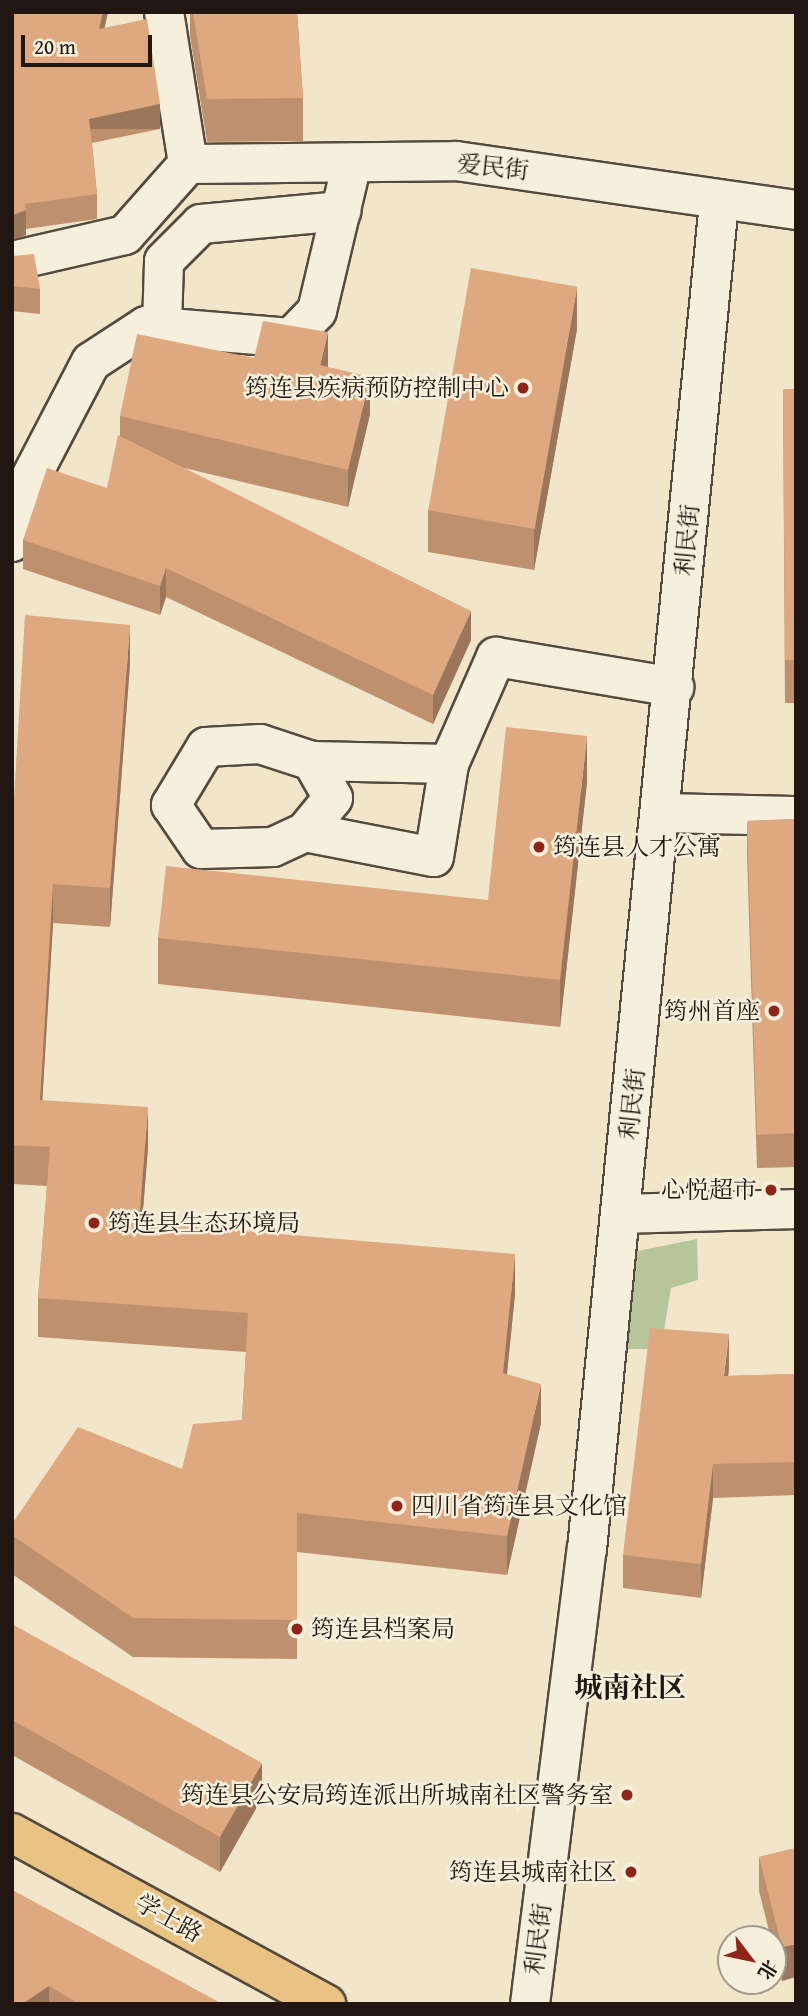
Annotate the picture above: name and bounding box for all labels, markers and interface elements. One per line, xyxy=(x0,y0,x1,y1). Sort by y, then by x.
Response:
scale bar xyxy=(24,21,156,65)
text: 20 m xyxy=(34,31,76,62)
street label: 爱民街 xyxy=(456,149,530,185)
place label: 筠连县疾病预防控制中心 xyxy=(245,374,509,402)
marker: 筠连县疾病预防控制中心 xyxy=(515,380,531,396)
street label: 利民街 xyxy=(670,503,704,577)
place label: 筠连县人才公寓 xyxy=(553,833,721,861)
marker: 筠连县人才公寓 xyxy=(531,839,547,855)
place label: 筠州首座 xyxy=(664,997,760,1025)
marker: 筠州首座 xyxy=(766,1003,782,1019)
street label: 利民街 xyxy=(614,1067,650,1141)
place label: 心悦超市 xyxy=(661,1176,757,1204)
marker: 心悦超市 xyxy=(763,1182,779,1198)
place label: 筠连县生态环境局 xyxy=(108,1209,300,1237)
marker: 筠连县生态环境局 xyxy=(86,1215,102,1231)
place label: 四川省筠连县文化馆 xyxy=(411,1492,627,1520)
marker: 四川省筠连县文化馆 xyxy=(389,1498,405,1514)
place label: 筠连县档案局 xyxy=(311,1615,455,1643)
marker: 筠连县档案局 xyxy=(289,1621,305,1637)
district label: 城南社区 xyxy=(574,1670,686,1704)
place label: 筠连县公安局筠连派出所城南社区警务室 xyxy=(181,1781,613,1809)
marker: 筠连县公安局筠连派出所城南社区警务室 xyxy=(619,1787,635,1803)
place label: 筠连县城南社区 xyxy=(449,1858,617,1886)
marker: 筠连县城南社区 xyxy=(623,1864,639,1880)
street label: 学士路 xyxy=(131,1888,207,1948)
street label: 利民街 xyxy=(519,1902,557,1976)
north arrow xyxy=(717,1925,787,1995)
text: 北 xyxy=(751,1955,785,1986)

